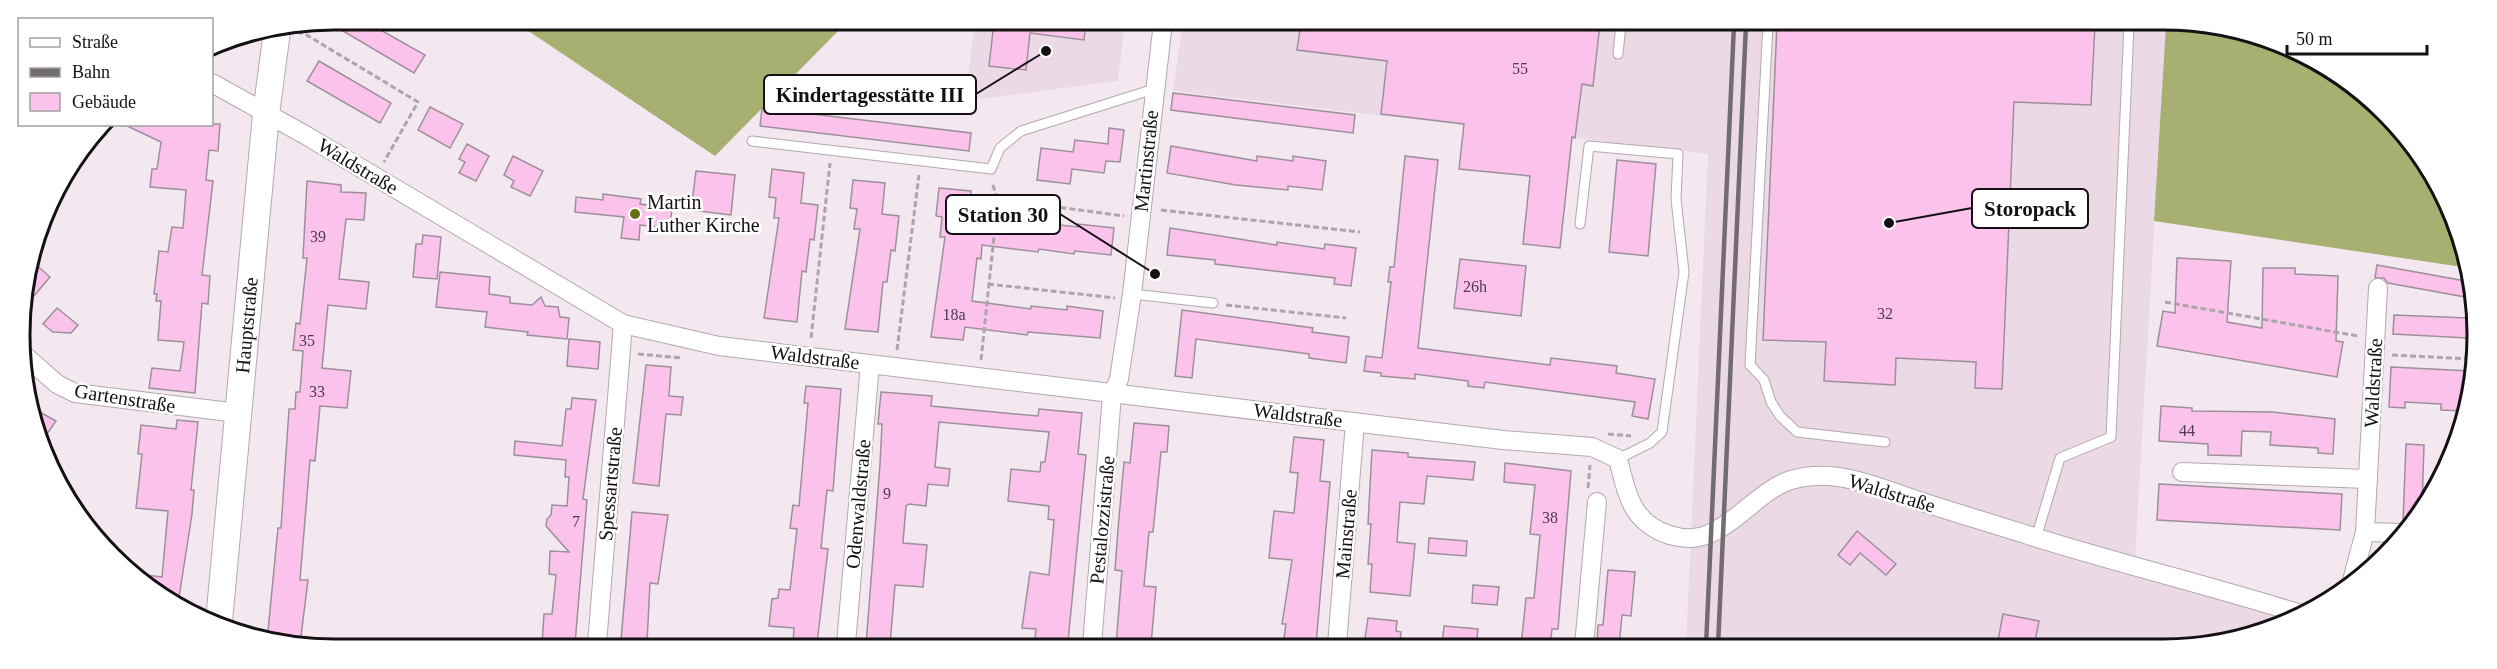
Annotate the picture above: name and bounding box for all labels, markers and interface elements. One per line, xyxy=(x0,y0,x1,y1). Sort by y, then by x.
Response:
legend xyxy=(18,18,213,126)
scale bar xyxy=(2287,18,2426,56)
text: 50 m xyxy=(2296,29,2333,49)
text: Straße xyxy=(72,32,118,52)
house number: 55 xyxy=(1512,60,1528,77)
text: Bahn xyxy=(72,62,110,82)
callout: Kindertagesstätte III xyxy=(764,75,976,114)
text: Kindertagesstätte III xyxy=(776,83,964,107)
text: Gebäude xyxy=(72,92,136,112)
street label: Martinstraße xyxy=(1130,109,1162,213)
street label: Waldstraße xyxy=(314,134,402,199)
callout: Storopack xyxy=(1972,189,2088,228)
place label: Martin Luther Kirche xyxy=(647,191,760,236)
callout: Station 30 xyxy=(946,195,1060,234)
text: Storopack xyxy=(1984,197,2076,221)
text: Station 30 xyxy=(958,203,1048,227)
marker: Martin Luther Kirche xyxy=(628,207,642,221)
house number: 39 xyxy=(310,228,326,245)
street label: Hauptstraße xyxy=(231,276,262,374)
house number: 26h xyxy=(1463,278,1487,295)
house number: 32 xyxy=(1877,305,1893,322)
house number: 18a xyxy=(942,306,966,323)
house number: 35 xyxy=(299,332,315,349)
street label: Waldstraße xyxy=(2360,338,2386,428)
street label: Waldstraße xyxy=(769,341,861,373)
street label: Gartenstraße xyxy=(73,379,177,417)
house number: 33 xyxy=(309,383,325,400)
street label: Waldstraße xyxy=(1252,399,1344,431)
house number: 44 xyxy=(2179,422,2195,439)
street label: Spessartstraße xyxy=(594,426,627,542)
street label: Odenwaldstraße xyxy=(841,438,875,570)
street label: Pestalozzistraße xyxy=(1085,455,1119,585)
street label: Waldstraße xyxy=(1846,469,1938,517)
house number: 9 xyxy=(883,485,891,502)
street label: Mainstraße xyxy=(1331,488,1361,580)
house number: 38 xyxy=(1542,509,1558,526)
house number: 7 xyxy=(572,513,580,530)

